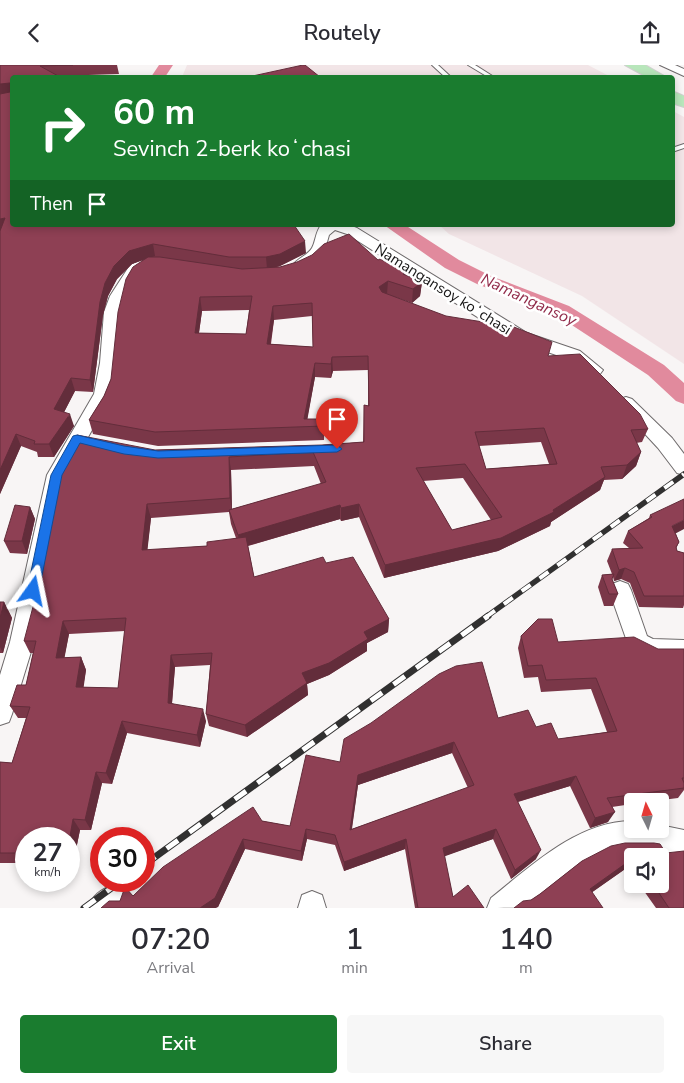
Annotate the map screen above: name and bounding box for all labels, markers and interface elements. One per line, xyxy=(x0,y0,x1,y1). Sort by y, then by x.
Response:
text: Routely xyxy=(303,18,381,48)
icon: back xyxy=(20,19,48,47)
icon: share xyxy=(636,19,664,47)
text: 60 m xyxy=(113,89,195,136)
icon: right xyxy=(30,95,95,160)
text: Sevinch 2-berk koʻchasi xyxy=(113,134,351,164)
icon: arrive xyxy=(83,190,111,218)
text: Then xyxy=(30,191,73,217)
street label: Namangansoy koʻchasi xyxy=(371,239,515,339)
water label: Namangansoy xyxy=(477,268,581,332)
pin xyxy=(316,398,358,449)
icon: arrive xyxy=(323,405,351,433)
position arrow xyxy=(6.0,564,58.0,616)
north arrow xyxy=(624,793,669,837)
map controls xyxy=(624,793,669,893)
speed limit sign: 30 xyxy=(90,827,155,892)
text: 27 xyxy=(32,836,63,870)
button: sound xyxy=(624,848,669,893)
text: km/h xyxy=(34,864,61,880)
text: 07:20 xyxy=(131,919,210,960)
text: 1 xyxy=(346,919,364,960)
text: 140 xyxy=(499,919,553,960)
text: Arrival xyxy=(147,957,195,979)
text: min xyxy=(341,957,368,979)
text: m xyxy=(519,957,533,979)
button: Exit xyxy=(20,1015,337,1073)
button: Share xyxy=(347,1015,664,1073)

